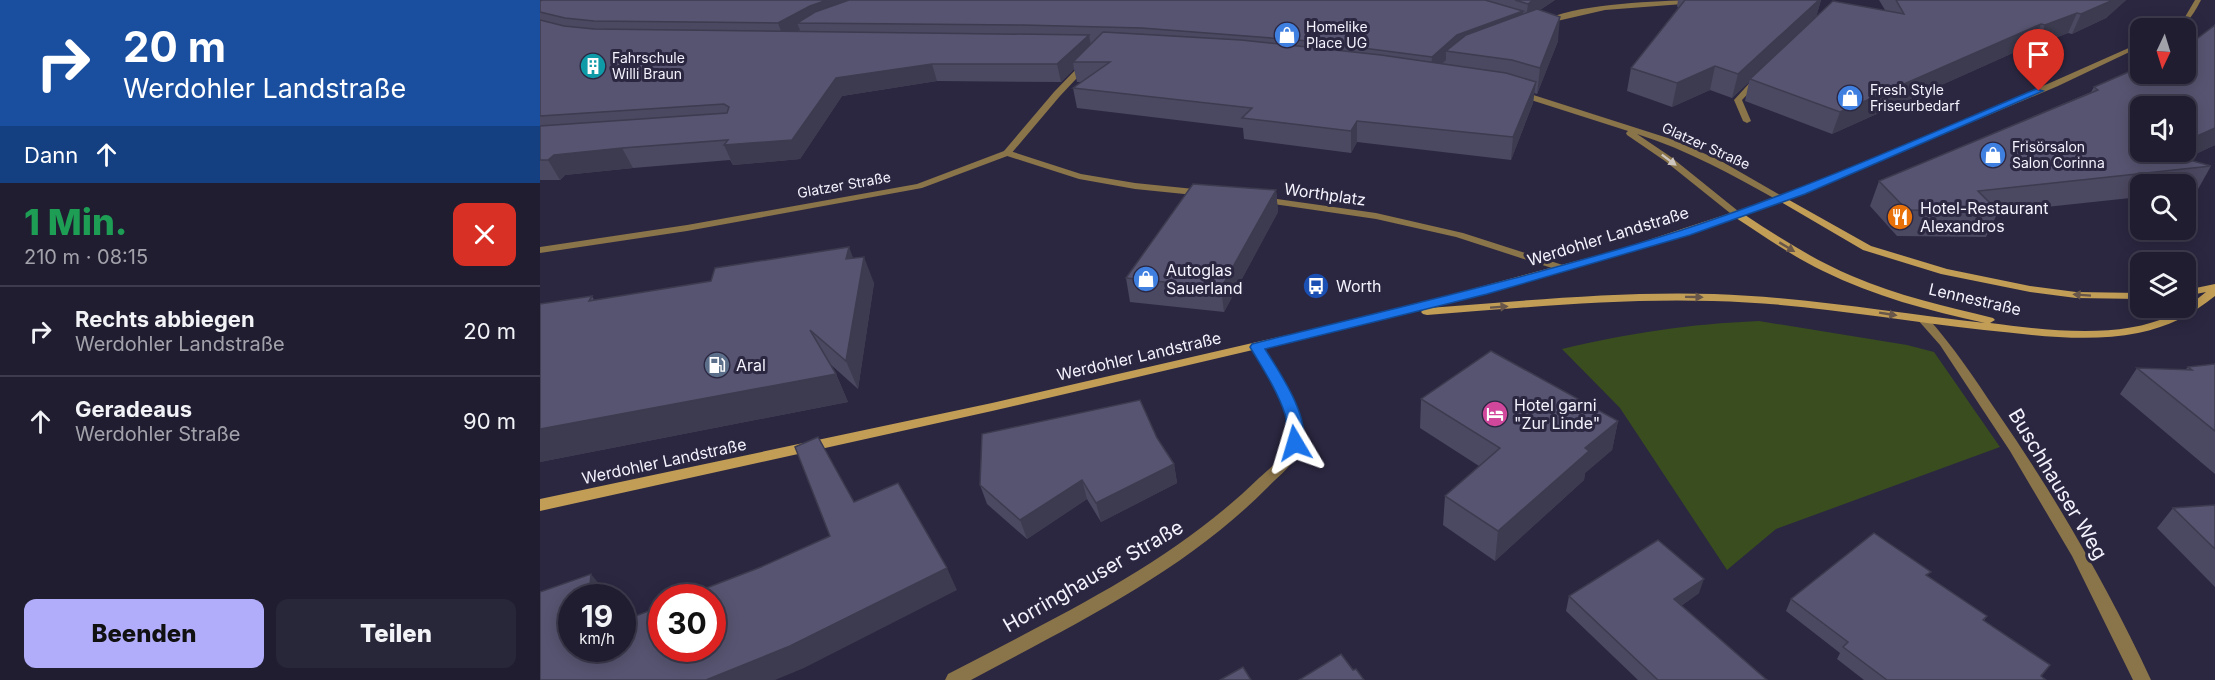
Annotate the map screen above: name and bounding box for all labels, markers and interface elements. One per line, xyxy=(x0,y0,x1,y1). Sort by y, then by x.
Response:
place label: Homelike Place UG xyxy=(1306,18,1368,51)
north arrow xyxy=(2130,18,2196,84)
map controls xyxy=(2130,18,2196,318)
shop icon: Homelike Place UG xyxy=(1272,20,1302,50)
text: 20 m xyxy=(123,21,226,72)
icon: right xyxy=(24,24,102,102)
pin xyxy=(2013,29,2064,91)
icon: arrive xyxy=(2022,38,2055,71)
place label: Fahrschule Willi Braun xyxy=(612,49,685,82)
building icon: Fahrschule Willi Braun xyxy=(578,51,608,81)
text: Werdohler Landstraße xyxy=(123,72,406,105)
place label: Fresh Style Friseurbedarf xyxy=(1870,81,1960,114)
shop icon: Fresh Style Friseurbedarf xyxy=(1835,83,1865,113)
button: sound xyxy=(2130,96,2196,162)
street label: Glatzer Straße xyxy=(1660,119,1753,173)
icon: ahead xyxy=(90,138,123,171)
place label: Frisörsalon Salon Corinna xyxy=(2012,138,2105,171)
shop icon: Frisörsalon Salon Corinna xyxy=(1978,140,2008,170)
text: Dann xyxy=(24,142,78,168)
one-way arrow xyxy=(1660,154,1676,166)
street label: Glatzer Straße xyxy=(796,168,892,201)
button: search xyxy=(2130,174,2196,240)
street label: Worthplatz xyxy=(1283,178,1367,210)
place label: Hotel-Restaurant Alexandros xyxy=(1920,198,2048,236)
text: 1 Min. xyxy=(24,200,127,244)
street label: Werdohler Landstraße xyxy=(1525,202,1691,270)
restaurant icon: Hotel-Restaurant Alexandros xyxy=(1885,202,1915,232)
button: close xyxy=(453,203,516,266)
one-way arrow xyxy=(1779,242,1795,253)
text: 210 m · 08:15 xyxy=(24,245,148,269)
button: layers xyxy=(2130,252,2196,318)
place label: Autoglas Sauerland xyxy=(1166,260,1242,298)
shop icon: Autoglas Sauerland xyxy=(1131,264,1161,294)
bus stop icon: Worth xyxy=(1301,271,1331,301)
place label: Worth xyxy=(1336,276,1382,296)
street label: Lennestraße xyxy=(1927,279,2023,319)
one-way arrow xyxy=(2073,290,2092,299)
one-way arrow xyxy=(1685,292,1704,302)
one-way arrow xyxy=(1490,302,1509,311)
text: Rechts abbiegen xyxy=(75,306,255,332)
one-way arrow xyxy=(1879,310,1898,319)
icon: right xyxy=(24,315,57,348)
text: 20 m xyxy=(463,318,516,344)
street label: Werdohler Landstraße xyxy=(1055,327,1223,385)
text: Werdohler Landstraße xyxy=(75,332,285,356)
fuel station icon: Aral xyxy=(702,350,732,380)
place label: Aral xyxy=(736,355,766,375)
place label: Hotel garni "Zur Linde" xyxy=(1514,395,1600,433)
text: Geradeaus xyxy=(75,396,192,422)
hotel icon: Hotel garni "Zur Linde" xyxy=(1480,399,1510,429)
street label: Buschhauser Weg xyxy=(2004,404,2112,564)
icon: ahead xyxy=(24,405,57,438)
text: 90 m xyxy=(463,408,516,434)
position arrow xyxy=(1263,411,1327,475)
text: Werdohler Straße xyxy=(75,422,240,446)
street label: Werdohler Landstraße xyxy=(580,434,748,488)
street label: Horringhauser Straße xyxy=(999,515,1187,637)
speed limit sign: 30 xyxy=(648,584,726,662)
text: 19 xyxy=(581,598,613,634)
button: Beenden xyxy=(24,599,264,668)
button: Teilen xyxy=(276,599,516,668)
text: km/h xyxy=(579,629,615,648)

